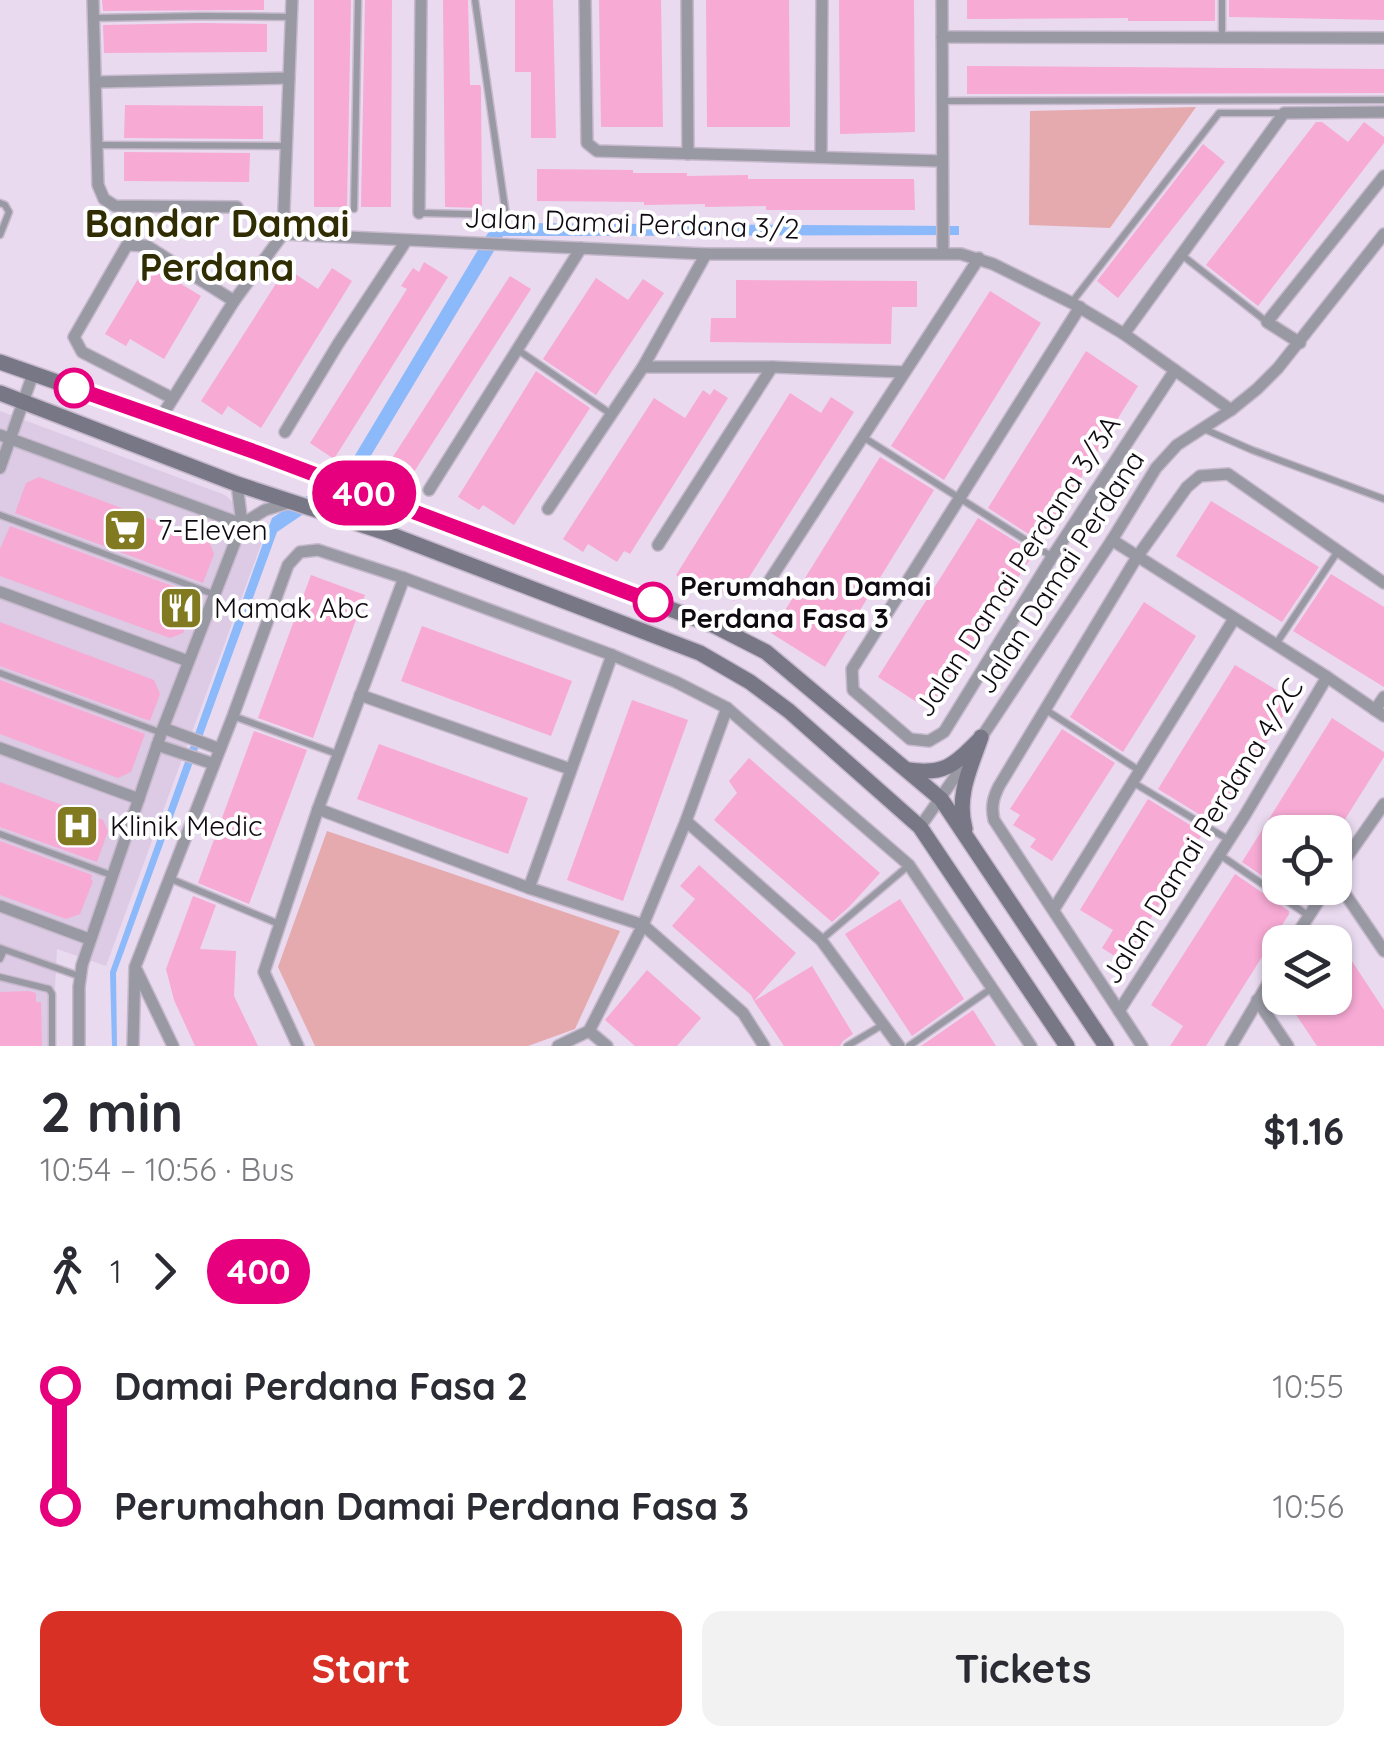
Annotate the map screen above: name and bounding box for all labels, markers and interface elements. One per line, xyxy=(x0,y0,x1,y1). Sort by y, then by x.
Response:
district label: Bandar Damai Perdana xyxy=(84,199,350,291)
street label: Jalan Damai Perdana 3/2 xyxy=(464,199,800,246)
unlabelled marker xyxy=(55,369,93,407)
street label: Jalan Damai Perdana 3/3A xyxy=(907,409,1127,723)
street label: Jalan Damai Perdana xyxy=(969,444,1151,700)
line badge: 400 xyxy=(306,460,422,526)
text: 400 xyxy=(332,471,396,515)
supermarket icon: 7-Eleven xyxy=(102,507,148,553)
place label: 7-Eleven xyxy=(158,512,268,547)
place label: Perumahan Damai Perdana Fasa 3 xyxy=(680,568,931,635)
marker: Perumahan Damai Perdana Fasa 3 xyxy=(634,583,672,621)
restaurant icon: Mamak Abc xyxy=(158,585,204,631)
place label: Mamak Abc xyxy=(214,590,369,625)
street label: Jalan Damai Perdana 4/2C xyxy=(1093,671,1310,990)
hospital icon: Klinik Medic xyxy=(54,803,100,849)
place label: Klinik Medic xyxy=(110,808,263,843)
map controls xyxy=(1262,815,1352,1015)
button: locate xyxy=(1262,815,1352,905)
button: layers xyxy=(1262,925,1352,1015)
text: 2 min xyxy=(40,1077,183,1146)
text: $1.16 xyxy=(1263,1107,1344,1155)
text: 10:54 – 10:56 · Bus xyxy=(40,1149,294,1189)
icon: walk xyxy=(40,1244,95,1299)
icon: forward xyxy=(137,1244,192,1299)
text: 400 xyxy=(227,1249,290,1293)
text: 1 xyxy=(110,1251,122,1291)
text: Damai Perdana Fasa 2 xyxy=(114,1362,528,1410)
text: 10:55 xyxy=(1272,1366,1344,1406)
text: Perumahan Damai Perdana Fasa 3 xyxy=(114,1482,749,1530)
text: 10:56 xyxy=(1272,1486,1344,1526)
button: Start xyxy=(40,1611,682,1726)
button: Tickets xyxy=(702,1611,1344,1726)

